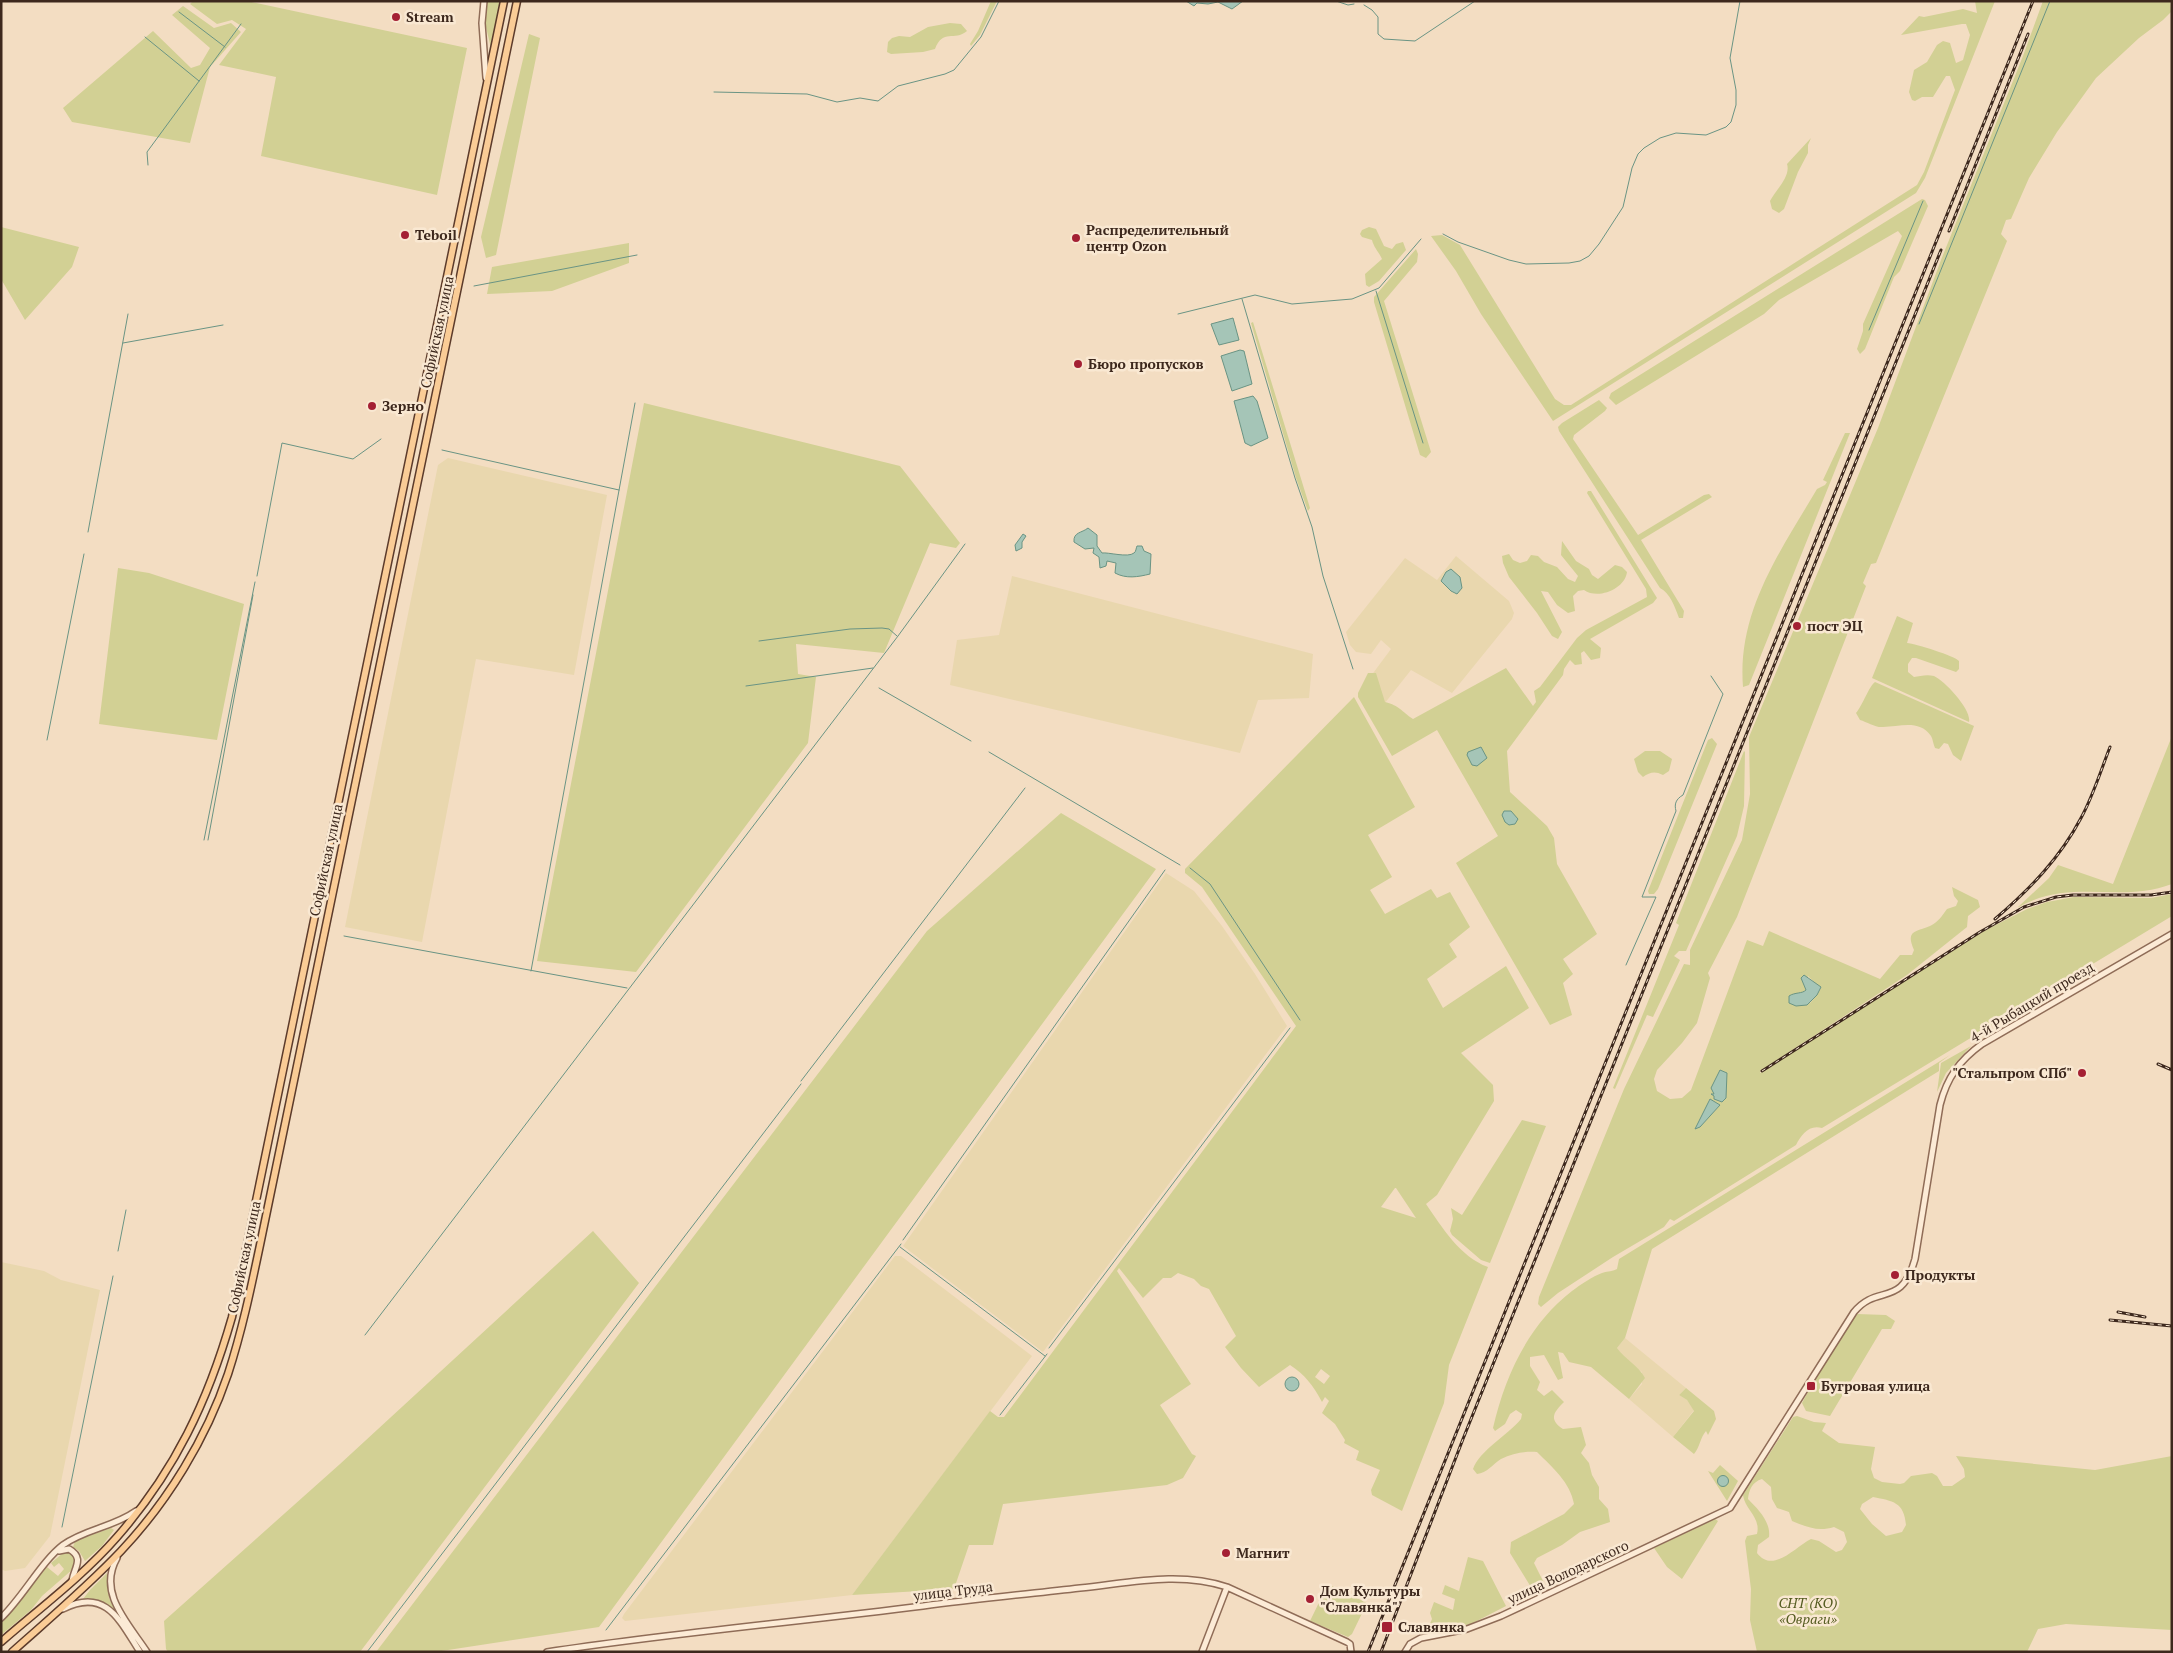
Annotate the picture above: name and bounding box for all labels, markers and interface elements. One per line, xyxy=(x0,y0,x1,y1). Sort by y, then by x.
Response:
place label: Stream xyxy=(406,7,454,26)
marker: Stream xyxy=(390,11,402,23)
place label: Распределительный центр Ozon xyxy=(1086,220,1229,255)
place label: Teboil xyxy=(415,225,457,244)
marker: Teboil xyxy=(399,229,411,241)
marker: Распределительный центр Ozon xyxy=(1070,232,1082,244)
street label: Софийская улица xyxy=(415,274,458,390)
place label: Бюро пропусков xyxy=(1088,354,1203,373)
marker: Бюро пропусков xyxy=(1072,358,1084,370)
place label: Зерно xyxy=(382,396,424,415)
marker: Зерно xyxy=(366,400,378,412)
place label: пост ЭЦ xyxy=(1807,616,1863,635)
marker: пост ЭЦ xyxy=(1791,620,1803,632)
street label: Софийская улица xyxy=(304,802,347,918)
street label: 4-й Рыбацкий проезд xyxy=(1966,957,2097,1046)
place label: "Стальпром СПб" xyxy=(1952,1063,2072,1082)
marker: "Стальпром СПб" xyxy=(2076,1067,2088,1079)
street label: Софийская улица xyxy=(222,1199,265,1315)
place label: Продукты xyxy=(1905,1265,1976,1284)
marker: Продукты xyxy=(1889,1269,1901,1281)
place label: Бугровая улица xyxy=(1821,1376,1931,1395)
marker: Бугровая улица xyxy=(1805,1380,1817,1392)
street label: улица Володарского xyxy=(1503,1535,1632,1608)
place label: Магнит xyxy=(1236,1543,1290,1562)
marker: Магнит xyxy=(1220,1547,1232,1559)
street label: улица Труда xyxy=(911,1576,994,1605)
place label: Дом Культуры "Славянка" xyxy=(1320,1581,1421,1616)
marker: Дом Культуры "Славянка" xyxy=(1304,1593,1316,1605)
park label: СНТ (КО) «Овраги» xyxy=(1778,1593,1838,1628)
place label: Славянка xyxy=(1398,1617,1465,1636)
marker: Славянка xyxy=(1380,1620,1394,1634)

